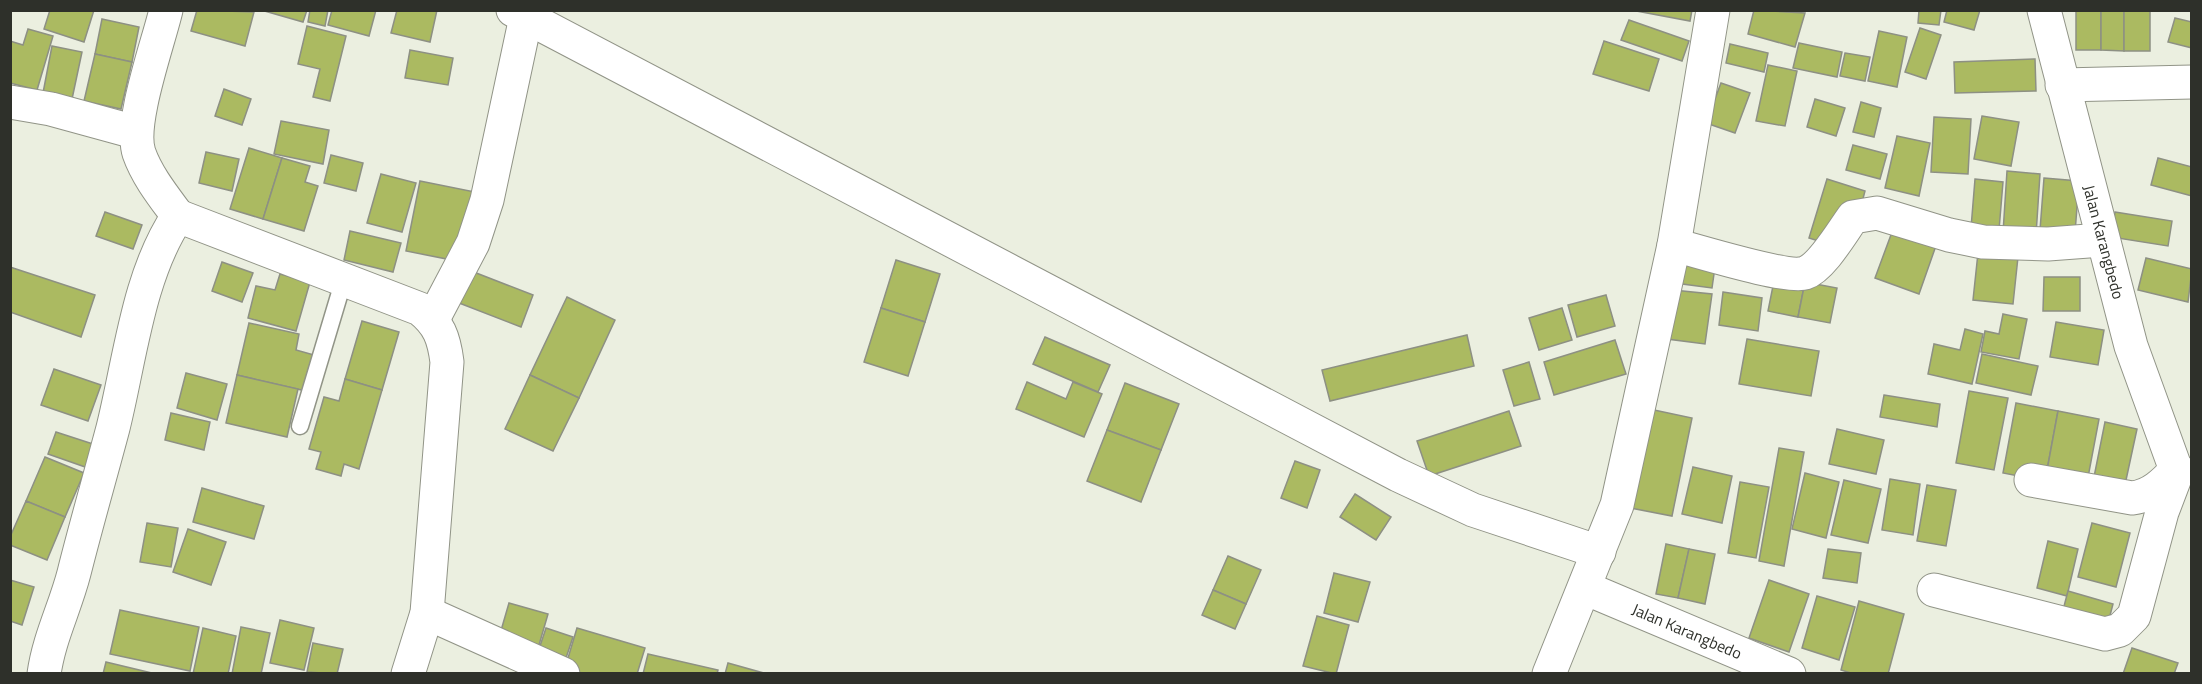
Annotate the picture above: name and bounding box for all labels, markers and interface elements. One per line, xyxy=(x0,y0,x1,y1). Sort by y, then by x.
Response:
street label: Jalan Karangbedo xyxy=(2077,182,2131,302)
street label: Jalan Karangbedo xyxy=(1628,597,1746,665)

